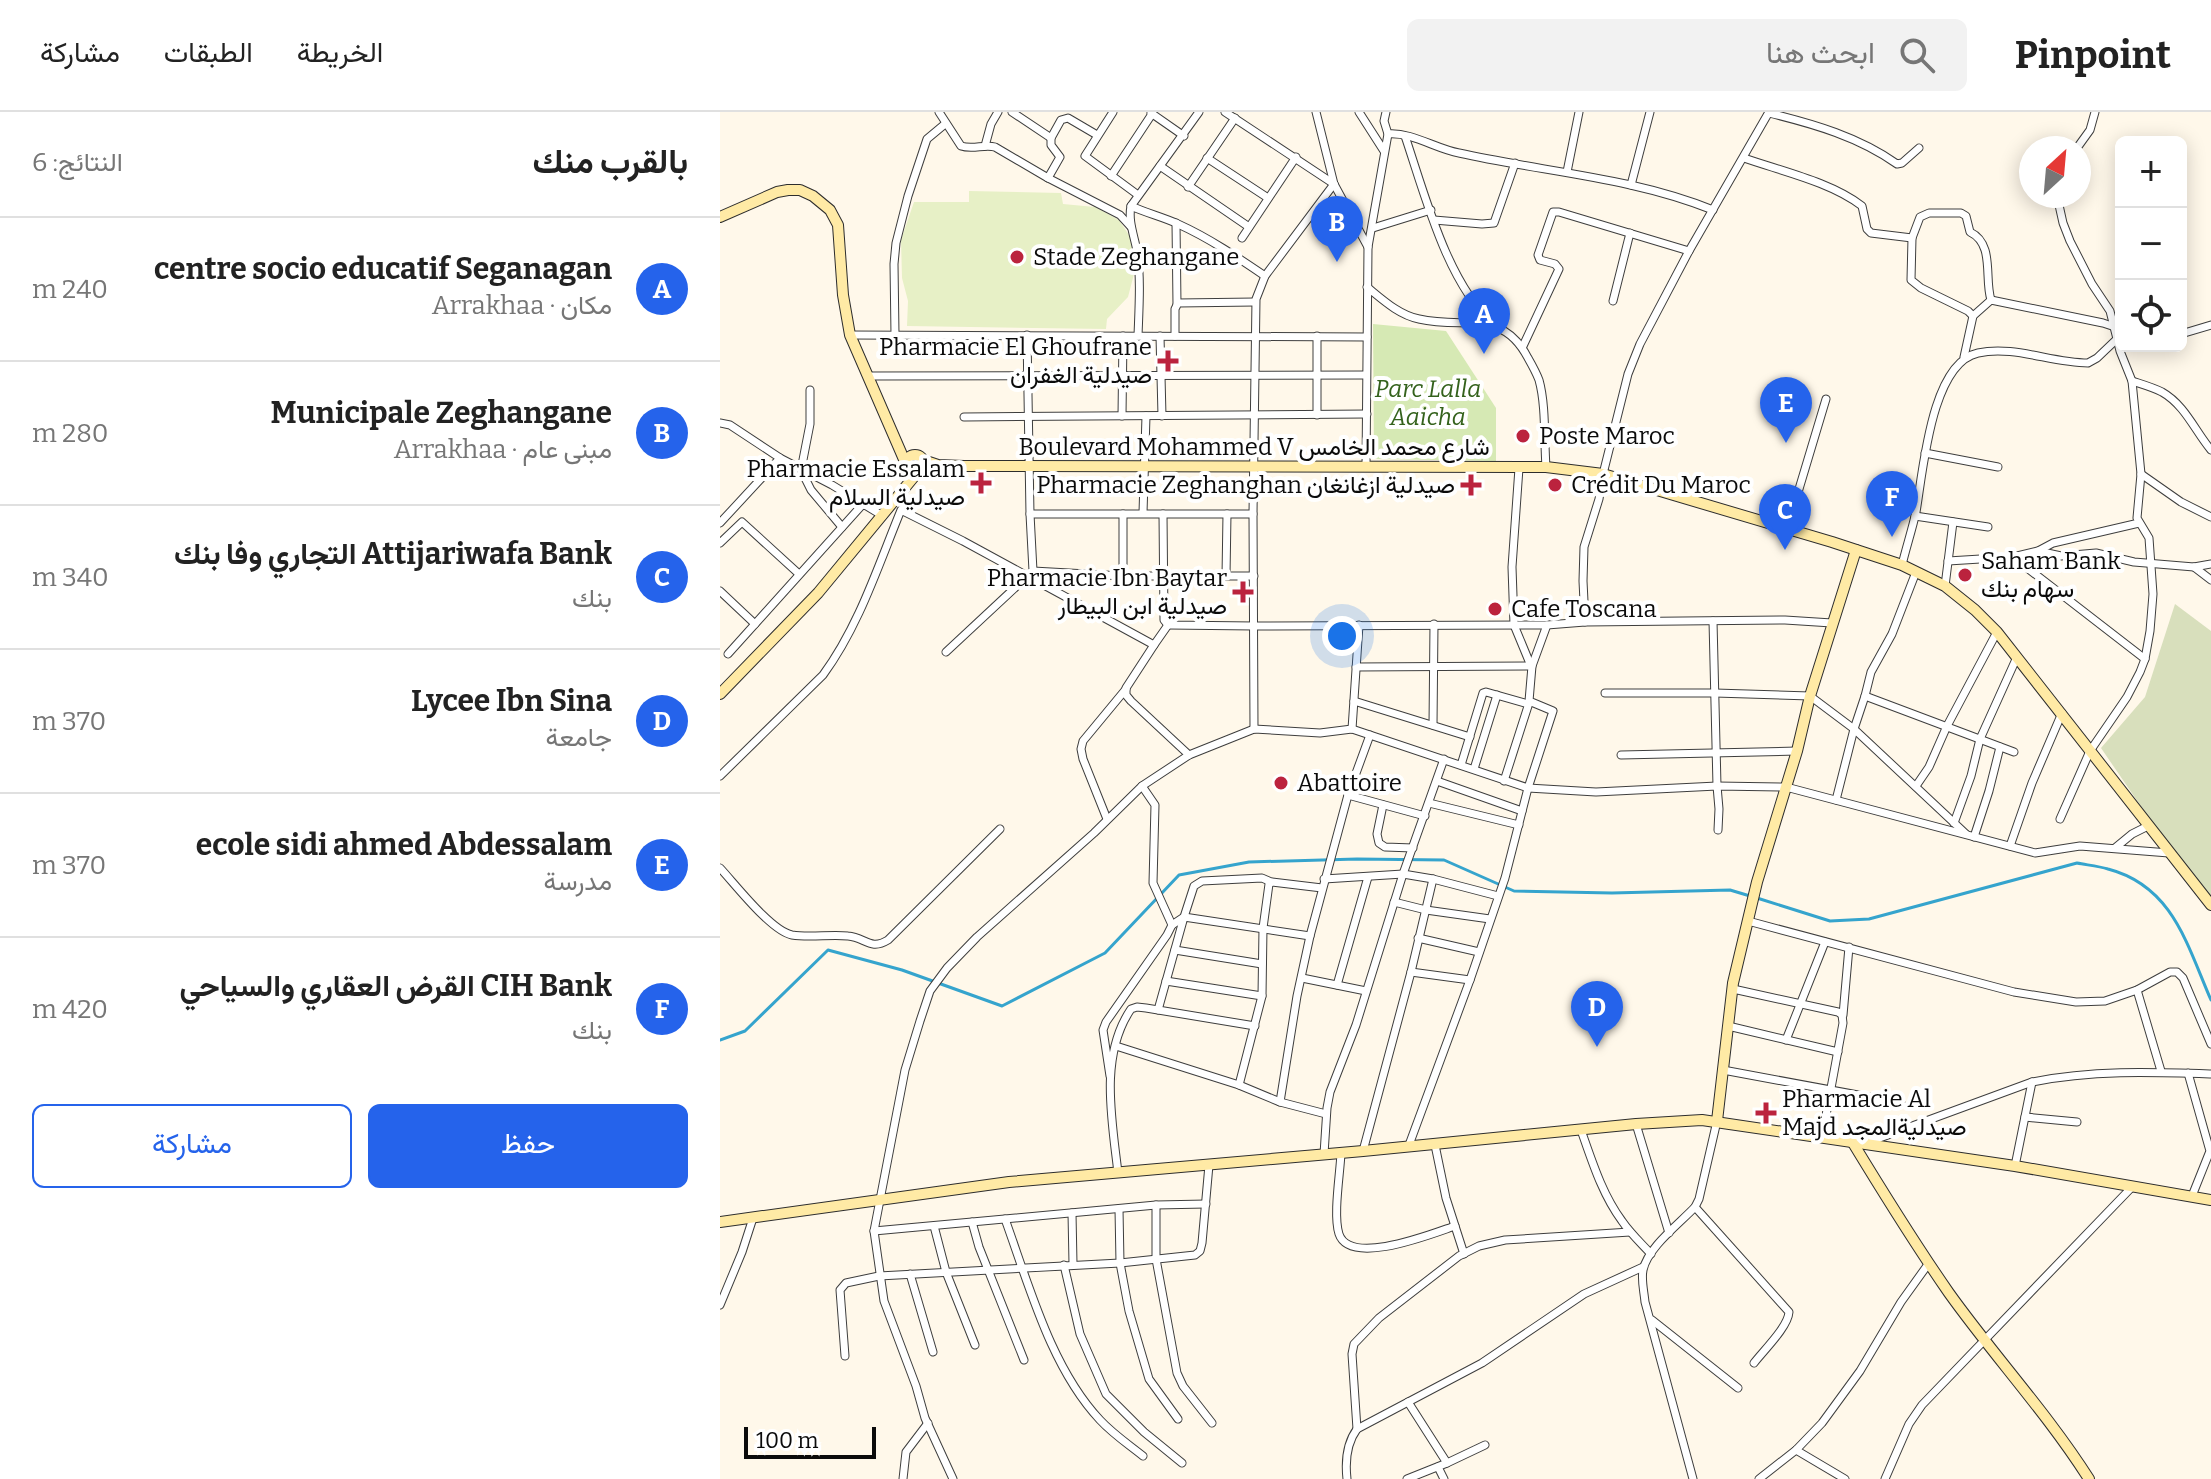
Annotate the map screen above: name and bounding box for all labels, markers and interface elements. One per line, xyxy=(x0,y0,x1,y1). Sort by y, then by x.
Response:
search box xyxy=(1407,19,1967,91)
text: Pinpoint xyxy=(2015,32,2171,78)
icon: search xyxy=(1895,33,1939,77)
text: ابحث هنا xyxy=(1766,35,1875,71)
text: مشاركة xyxy=(40,36,120,69)
text: الطبقات xyxy=(164,36,253,69)
text: الخريطة xyxy=(297,36,383,69)
north arrow xyxy=(2019,136,2091,208)
map controls xyxy=(2115,136,2187,352)
button: + xyxy=(2115,136,2187,208)
text: بالقرب منك xyxy=(533,141,688,182)
text: النتائج: 6 xyxy=(32,147,123,178)
pin: B xyxy=(1311,196,1363,262)
button: − xyxy=(2115,208,2187,280)
place label: Stade Zeghangane xyxy=(1033,243,1239,271)
marker: Stade Zeghangane xyxy=(1008,248,1026,266)
text: centre socio educatif Seganagan xyxy=(154,251,612,287)
text: 240 m xyxy=(32,274,108,305)
text: A xyxy=(653,274,671,305)
button: locate xyxy=(2115,280,2187,352)
pin: A xyxy=(1458,288,1510,354)
text: مكان · Arrakhaa xyxy=(432,290,612,321)
place label: Pharmacie El Ghoufrane صيدلية الغفران xyxy=(879,333,1152,390)
marker: Pharmacie El Ghoufrane صيدلية الغفران xyxy=(1159,352,1177,370)
park label: Parc Lalla Aaicha xyxy=(1375,375,1481,431)
pin: E xyxy=(1760,377,1812,443)
text: Municipale Zeghangane xyxy=(270,395,612,431)
text: 280 m xyxy=(32,418,108,449)
text: B xyxy=(654,418,670,449)
place label: Poste Maroc xyxy=(1539,422,1675,450)
marker: Poste Maroc xyxy=(1514,427,1532,445)
street label: Boulevard Mohammed V شارع محمد الخامس xyxy=(1018,433,1490,463)
text: مبنى عام · Arrakhaa xyxy=(394,434,612,465)
place label: Pharmacie Essalam صيدلية السلام xyxy=(746,455,965,513)
place label: Pharmacie Zeghanghan صيدلية ازغانغان xyxy=(1036,471,1455,500)
place label: Crédit Du Maroc xyxy=(1571,471,1751,499)
pin: F xyxy=(1866,471,1918,537)
marker: Pharmacie Essalam صيدلية السلام xyxy=(972,474,990,492)
marker: Pharmacie Zeghanghan صيدلية ازغانغان xyxy=(1462,476,1480,494)
marker: Crédit Du Maroc xyxy=(1546,476,1564,494)
pin: C xyxy=(1759,484,1811,550)
text: Attijariwafa Bank التجاري وفا بنك xyxy=(174,536,612,572)
place label: Saham Bank سهام بنك xyxy=(1981,547,2121,605)
text: 340 m xyxy=(32,562,109,593)
text: C xyxy=(654,562,670,593)
place label: Pharmacie Ibn Baytar صيدلية ابن البيطار xyxy=(987,564,1227,621)
marker: Saham Bank سهام بنك xyxy=(1956,566,1974,584)
text: بنك xyxy=(572,583,612,614)
marker: Pharmacie Ibn Baytar صيدلية ابن البيطار xyxy=(1234,583,1252,601)
place label: Cafe Toscana xyxy=(1511,595,1657,623)
marker: Cafe Toscana xyxy=(1486,600,1504,618)
your location xyxy=(1322,616,1362,656)
text: Lycee Ibn Sina xyxy=(411,683,612,719)
text: 370 m xyxy=(32,706,106,737)
text: D xyxy=(653,706,671,737)
text: جامعة xyxy=(546,722,612,753)
place label: Abattoire xyxy=(1297,769,1402,797)
marker: Abattoire xyxy=(1272,774,1290,792)
text: ecole sidi ahmed Abdessalam xyxy=(196,827,612,863)
text: 370 m xyxy=(32,850,106,881)
text: E xyxy=(654,850,670,881)
text: مدرسة xyxy=(543,866,612,897)
text: CIH Bank القرض العقاري والسياحي xyxy=(180,968,612,1004)
pin: D xyxy=(1571,981,1623,1047)
text: 420 m xyxy=(32,994,108,1025)
text: F xyxy=(655,994,669,1025)
text: بنك xyxy=(572,1015,612,1046)
place label: Pharmacie Al Majd صيدليةالمجد xyxy=(1782,1085,1967,1141)
button: مشاركة xyxy=(32,1104,352,1188)
button: حفظ xyxy=(368,1104,688,1188)
marker: Pharmacie Al Majd صيدليةالمجد xyxy=(1757,1104,1775,1122)
scale bar xyxy=(744,1423,876,1459)
text: 100 m xyxy=(756,1427,819,1454)

